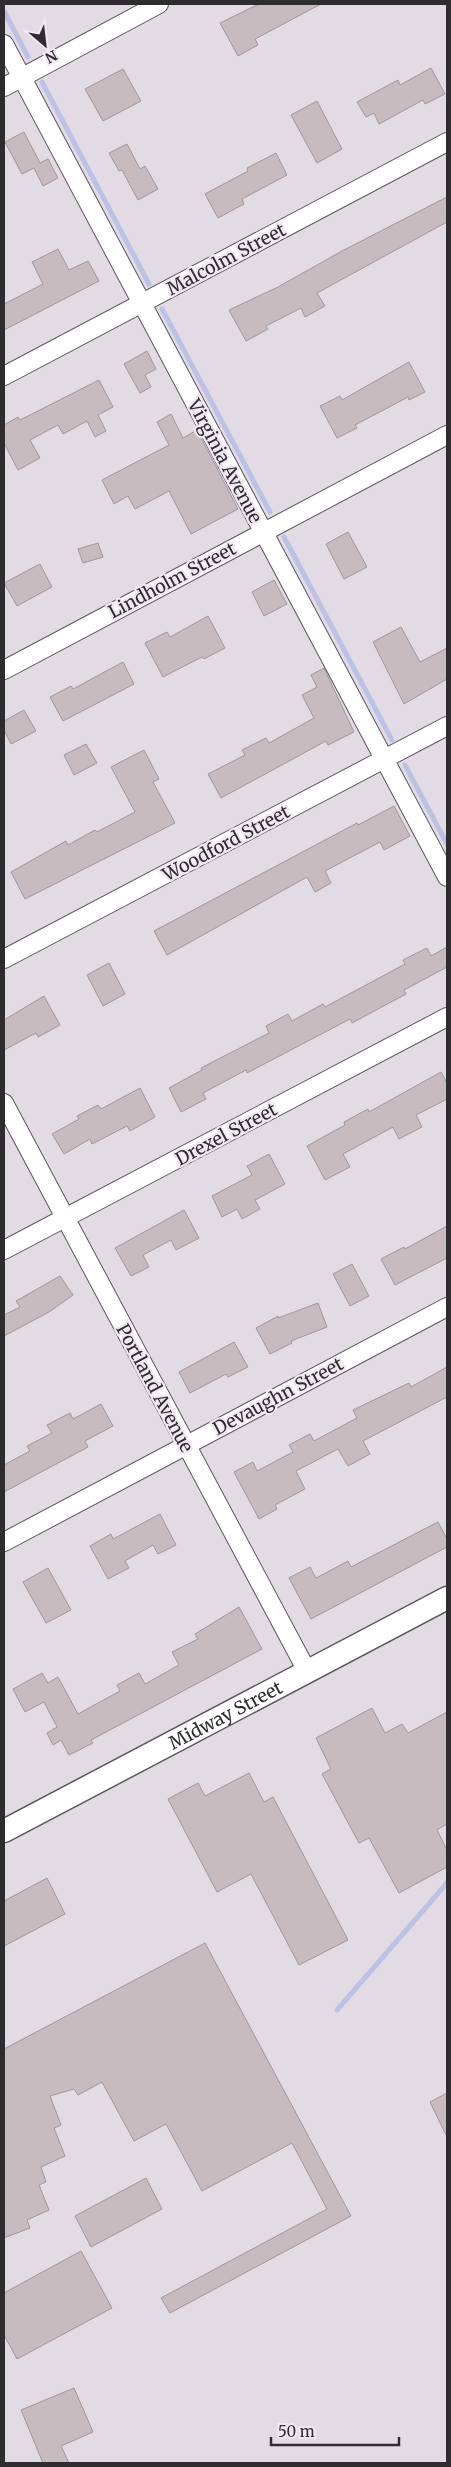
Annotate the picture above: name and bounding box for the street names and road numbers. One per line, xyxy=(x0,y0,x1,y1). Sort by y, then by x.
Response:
street label: Malcolm Street xyxy=(162,218,290,300)
street label: Virginia Avenue xyxy=(182,394,267,527)
street label: Lindholm Street xyxy=(104,537,240,623)
street label: Woodford Street xyxy=(157,800,294,887)
street label: Drexel Street xyxy=(171,1098,281,1170)
street label: Portland Avenue xyxy=(111,1320,199,1456)
street label: Devaughn Street xyxy=(209,1352,347,1440)
street label: Midway Street xyxy=(165,1675,286,1754)

